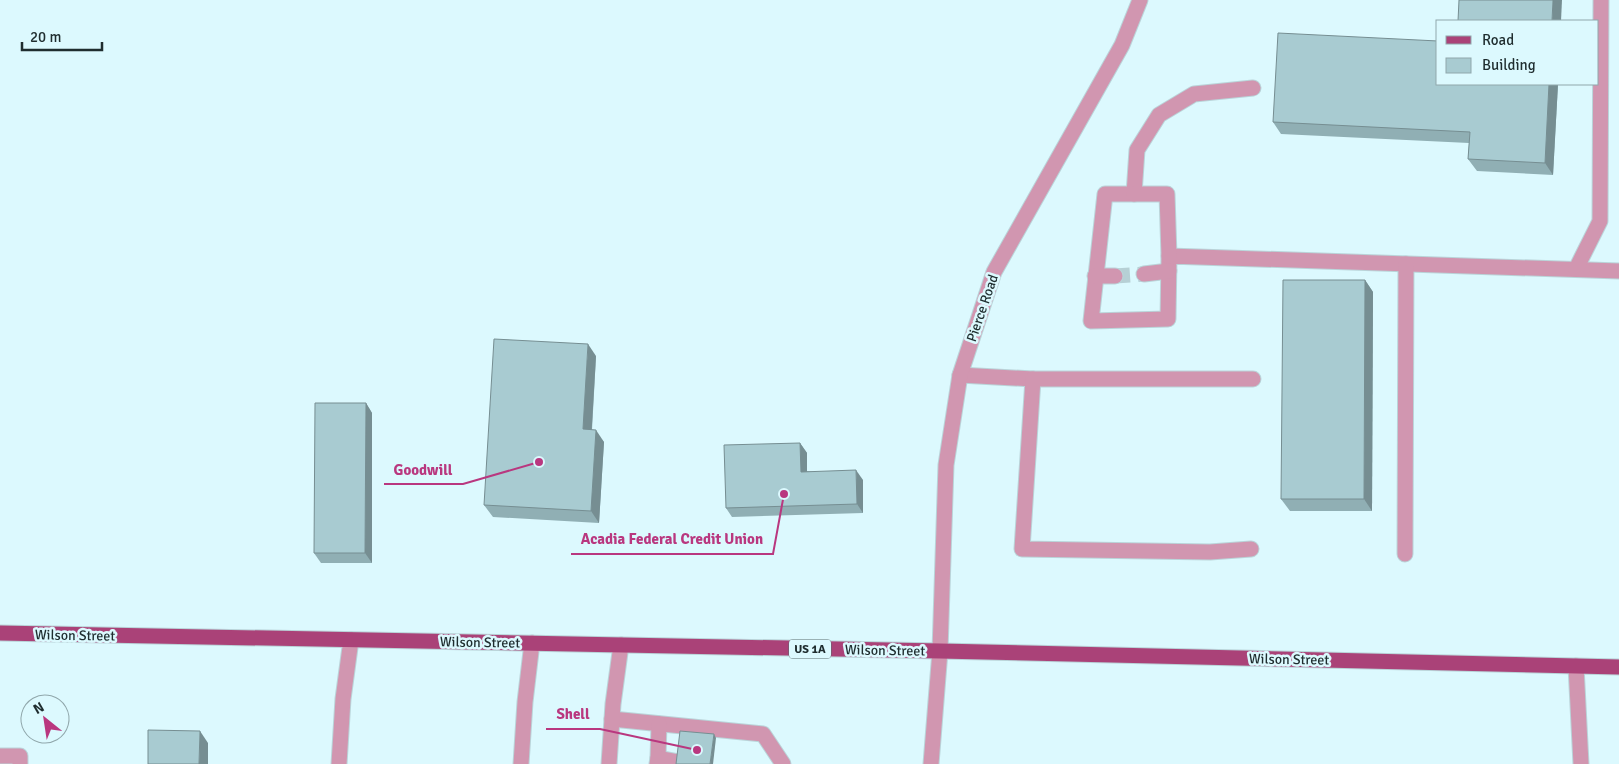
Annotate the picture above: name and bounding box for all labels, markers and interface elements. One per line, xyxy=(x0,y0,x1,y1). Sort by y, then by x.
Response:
scale bar xyxy=(22,20,102,52)
legend xyxy=(1436,20,1599,85)
text: 20 m xyxy=(30,28,61,46)
text: Road xyxy=(1482,31,1514,49)
text: Building xyxy=(1482,56,1536,74)
street label: Pierce Road xyxy=(963,272,1002,344)
callout: Goodwill xyxy=(384,454,463,484)
text: Goodwill xyxy=(394,461,453,479)
callout: Acadia Federal Credit Union xyxy=(571,524,773,554)
text: Acadia Federal Credit Union xyxy=(581,530,763,548)
street label: Wilson Street xyxy=(35,626,115,645)
street label: Wilson Street xyxy=(440,633,520,652)
road number: US 1A xyxy=(789,640,831,659)
street label: Wilson Street xyxy=(845,641,925,660)
street label: Wilson Street xyxy=(1249,650,1329,669)
north arrow xyxy=(20,694,70,744)
text: N xyxy=(30,698,47,718)
callout: Shell xyxy=(546,699,600,729)
text: Shell xyxy=(556,705,590,723)

